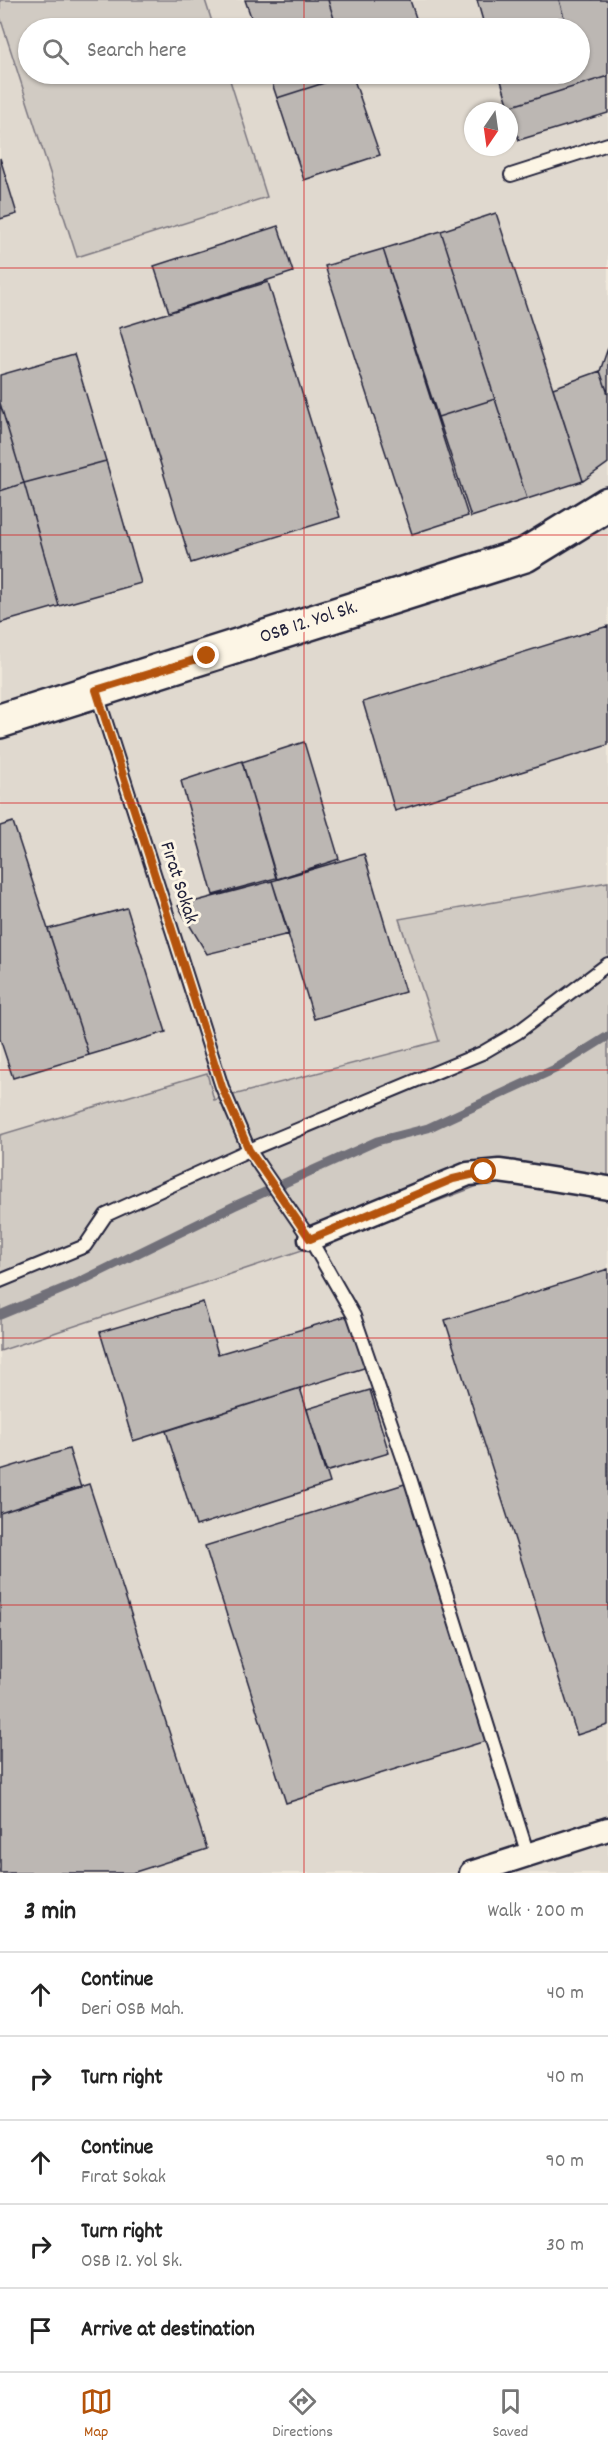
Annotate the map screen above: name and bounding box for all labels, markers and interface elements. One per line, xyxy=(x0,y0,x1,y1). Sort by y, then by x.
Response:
search box xyxy=(18,18,590,84)
icon: search xyxy=(39,35,72,68)
text: Search here xyxy=(87,36,186,67)
north arrow xyxy=(464,102,518,156)
street label: OSB 12. Yol Sk. xyxy=(257,594,361,652)
route end xyxy=(193,642,219,668)
street label: Fırat Sokak xyxy=(152,838,204,928)
route start xyxy=(470,1158,496,1184)
text: 3 min xyxy=(24,1894,76,1931)
text: Walk · 200 m xyxy=(488,1898,584,1926)
text: Continue xyxy=(81,1965,153,1996)
icon: ahead xyxy=(24,1978,57,2011)
text: 40 m xyxy=(546,1980,584,2008)
text: Deri OSB Mah. xyxy=(81,1996,184,2024)
icon: right xyxy=(24,2062,57,2095)
text: Turn right xyxy=(81,2063,163,2094)
text: 40 m xyxy=(546,2064,584,2092)
text: Continue xyxy=(81,2133,153,2164)
icon: ahead xyxy=(24,2146,57,2179)
text: 90 m xyxy=(546,2148,584,2176)
text: Fırat Sokak xyxy=(81,2164,166,2192)
text: Turn right xyxy=(81,2217,163,2248)
icon: right xyxy=(24,2230,57,2263)
text: 30 m xyxy=(546,2232,584,2260)
text: OSB 12. Yol Sk. xyxy=(81,2248,182,2276)
icon: arrive xyxy=(24,2314,57,2347)
text: Arrive at destination xyxy=(81,2315,255,2346)
tab: Map xyxy=(80,2385,113,2444)
tab: Directions xyxy=(272,2385,333,2444)
tab: Saved xyxy=(492,2385,528,2444)

